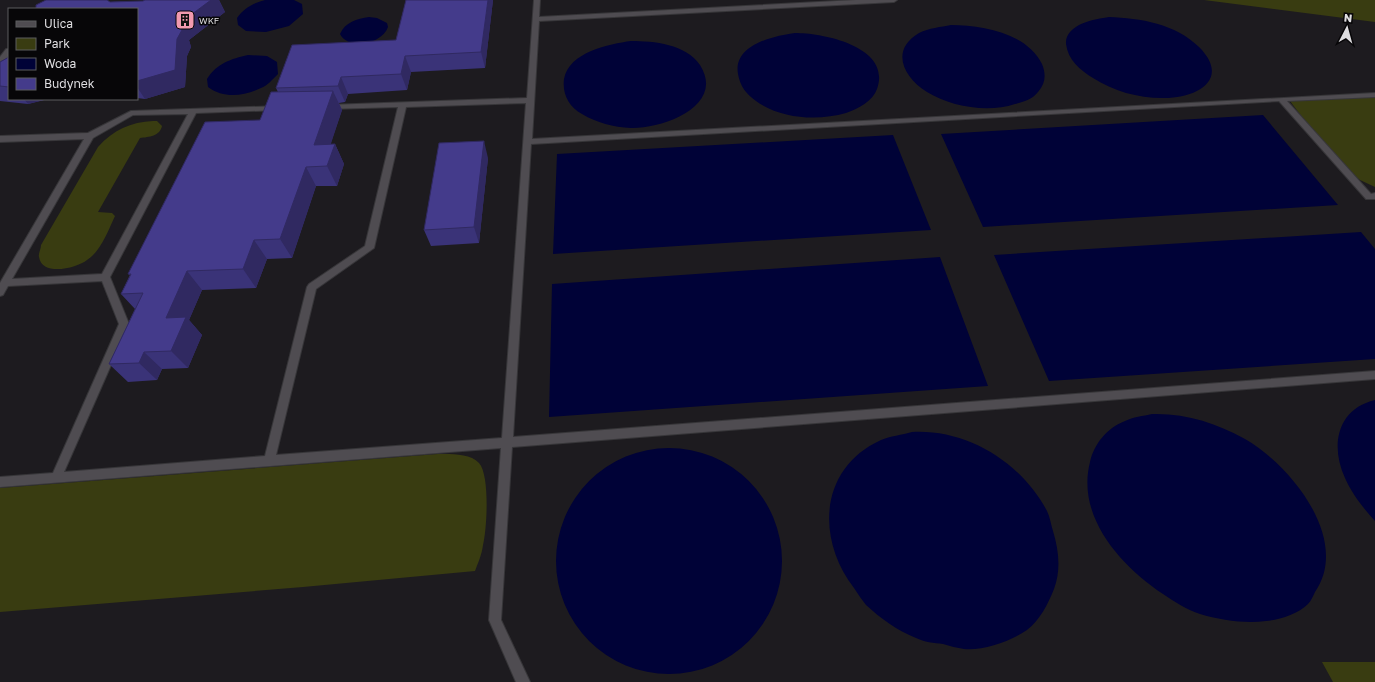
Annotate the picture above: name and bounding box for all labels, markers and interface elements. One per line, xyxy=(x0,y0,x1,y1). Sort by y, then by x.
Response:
legend xyxy=(8,8,138,100)
north arrow xyxy=(1327,8,1367,48)
building icon: WKF xyxy=(174,9,196,31)
text: N xyxy=(1343,11,1353,24)
place label: WKF xyxy=(199,15,219,26)
text: Ulica xyxy=(44,16,73,31)
text: Park xyxy=(44,36,70,51)
text: Woda xyxy=(44,56,76,71)
text: Budynek xyxy=(44,76,95,91)

